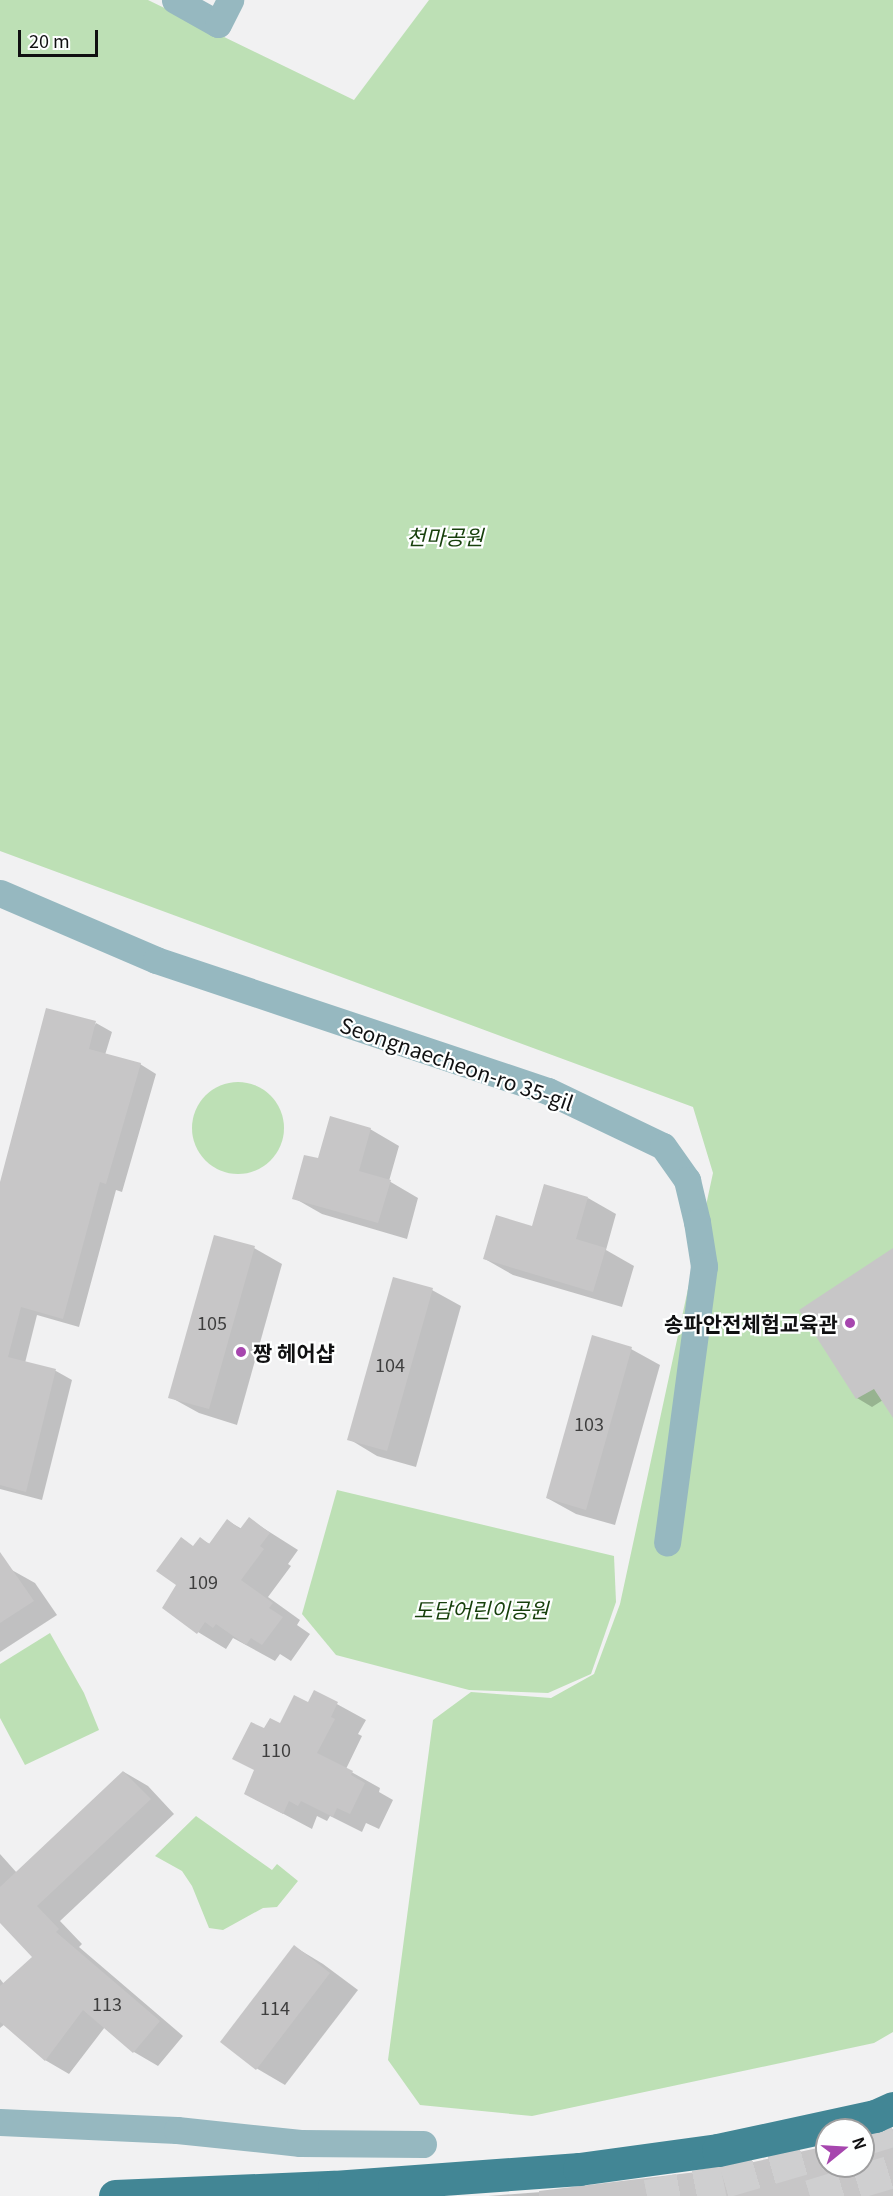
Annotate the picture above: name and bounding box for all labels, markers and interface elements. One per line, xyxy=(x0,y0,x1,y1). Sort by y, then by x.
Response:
scale bar xyxy=(21,18,100,56)
text: 20 m xyxy=(29,27,70,53)
park label: 천마공원 xyxy=(406,523,484,549)
street label: Seongnaecheon-ro 35-gil xyxy=(337,1011,577,1115)
place label: 송파안전체험교육관 xyxy=(664,1310,838,1336)
house number: 105 xyxy=(197,1311,227,1333)
marker: 송파안전체험교육관 xyxy=(843,1316,857,1330)
place label: 짱 헤어샵 xyxy=(253,1339,335,1365)
marker: 짱 헤어샵 xyxy=(234,1345,248,1359)
house number: 104 xyxy=(375,1353,405,1375)
house number: 103 xyxy=(574,1412,604,1434)
house number: 109 xyxy=(188,1570,218,1592)
park label: 도담어린이공원 xyxy=(413,1596,549,1622)
house number: 110 xyxy=(261,1738,291,1760)
house number: 113 xyxy=(92,1992,122,2014)
house number: 114 xyxy=(260,1996,290,2018)
north arrow xyxy=(815,2118,875,2178)
text: N xyxy=(847,2134,873,2152)

